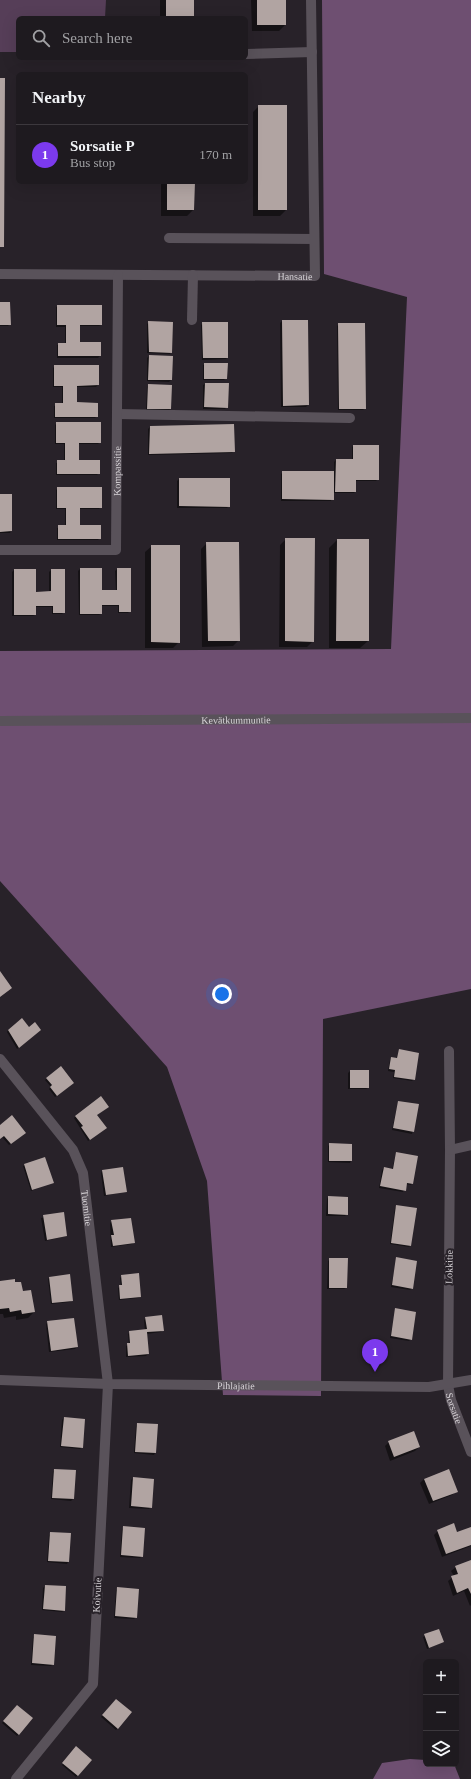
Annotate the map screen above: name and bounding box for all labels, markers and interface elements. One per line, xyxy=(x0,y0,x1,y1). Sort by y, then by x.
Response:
search box xyxy=(16,16,248,60)
icon: search xyxy=(30,27,52,49)
text: Search here xyxy=(62,30,132,46)
text: Nearby xyxy=(32,88,86,107)
text: Sorsatie P xyxy=(70,138,135,154)
text: 1 xyxy=(42,147,48,162)
text: 170 m xyxy=(199,147,232,162)
text: Bus stop xyxy=(70,155,115,170)
street label: Hansatie xyxy=(277,270,313,281)
street label: Kompassitie xyxy=(111,445,122,496)
street label: Kevätkummuntie xyxy=(201,714,271,725)
your location xyxy=(212,984,232,1004)
street label: Tuomitie xyxy=(80,1189,95,1227)
street label: Lokkitie xyxy=(443,1249,455,1284)
pin: 1 xyxy=(362,1339,388,1372)
street label: Pihlajatie xyxy=(217,1380,255,1391)
street label: Sorsatie xyxy=(444,1392,465,1426)
street label: Koivutie xyxy=(91,1577,103,1613)
map controls xyxy=(423,1659,459,1767)
button: + xyxy=(423,1659,459,1695)
button: − xyxy=(423,1695,459,1731)
button: layers xyxy=(423,1731,459,1767)

